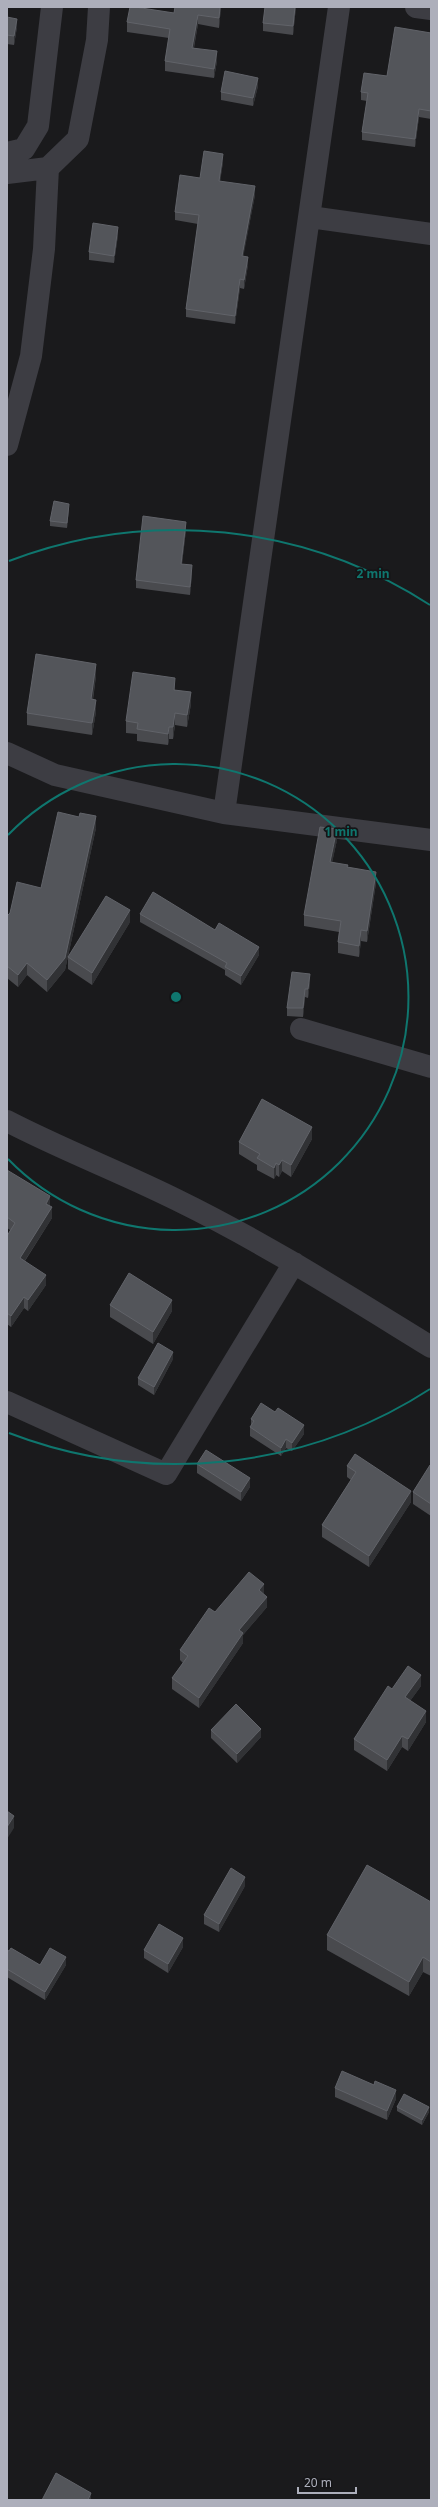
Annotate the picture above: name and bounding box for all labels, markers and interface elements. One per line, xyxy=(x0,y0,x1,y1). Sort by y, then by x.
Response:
text: 2 min xyxy=(356,565,390,582)
text: 1 min xyxy=(324,823,358,840)
centre of rings xyxy=(169,990,183,1004)
scale bar xyxy=(298,2469,356,2495)
text: 20 m xyxy=(304,2474,332,2491)

